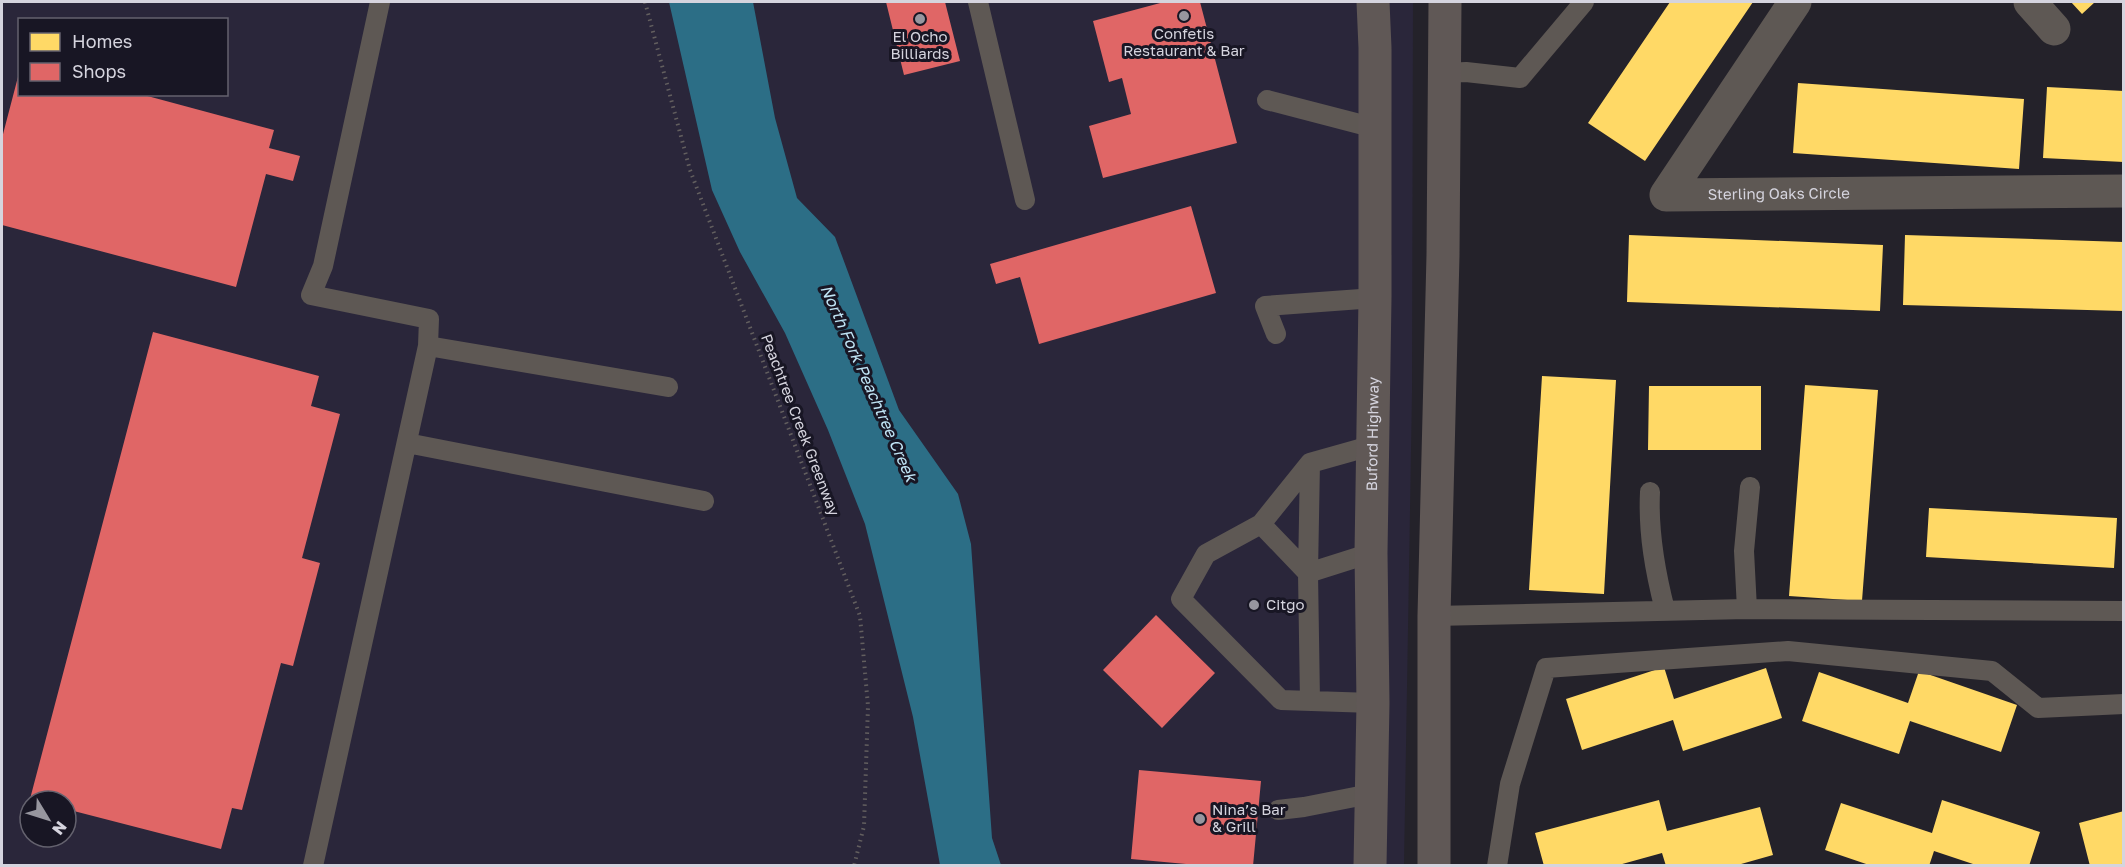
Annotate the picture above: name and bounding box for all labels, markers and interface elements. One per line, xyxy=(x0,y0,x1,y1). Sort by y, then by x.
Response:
marker: Confetis Restaurant & Bar xyxy=(1177,9,1191,23)
marker: El Ocho Billiards xyxy=(913,12,927,26)
legend xyxy=(18,18,228,96)
place label: Confetis Restaurant & Bar xyxy=(1123,24,1245,59)
place label: El Ocho Billiards xyxy=(890,27,950,62)
text: Homes xyxy=(72,30,132,52)
text: Shops xyxy=(72,60,126,82)
street label: Sterling Oaks Circle xyxy=(1708,183,1850,203)
water label: North Fork Peachtree Creek xyxy=(816,281,922,486)
street label: Peachtree Creek Greenway xyxy=(758,331,844,519)
street label: Buford Highway xyxy=(1362,376,1382,491)
place label: Citgo xyxy=(1266,595,1304,613)
marker: Citgo xyxy=(1247,598,1261,612)
north arrow xyxy=(18,789,78,849)
place label: Nina’s Bar & Grill xyxy=(1212,800,1286,835)
marker: Nina’s Bar & Grill xyxy=(1193,812,1207,826)
text: N xyxy=(48,817,71,839)

